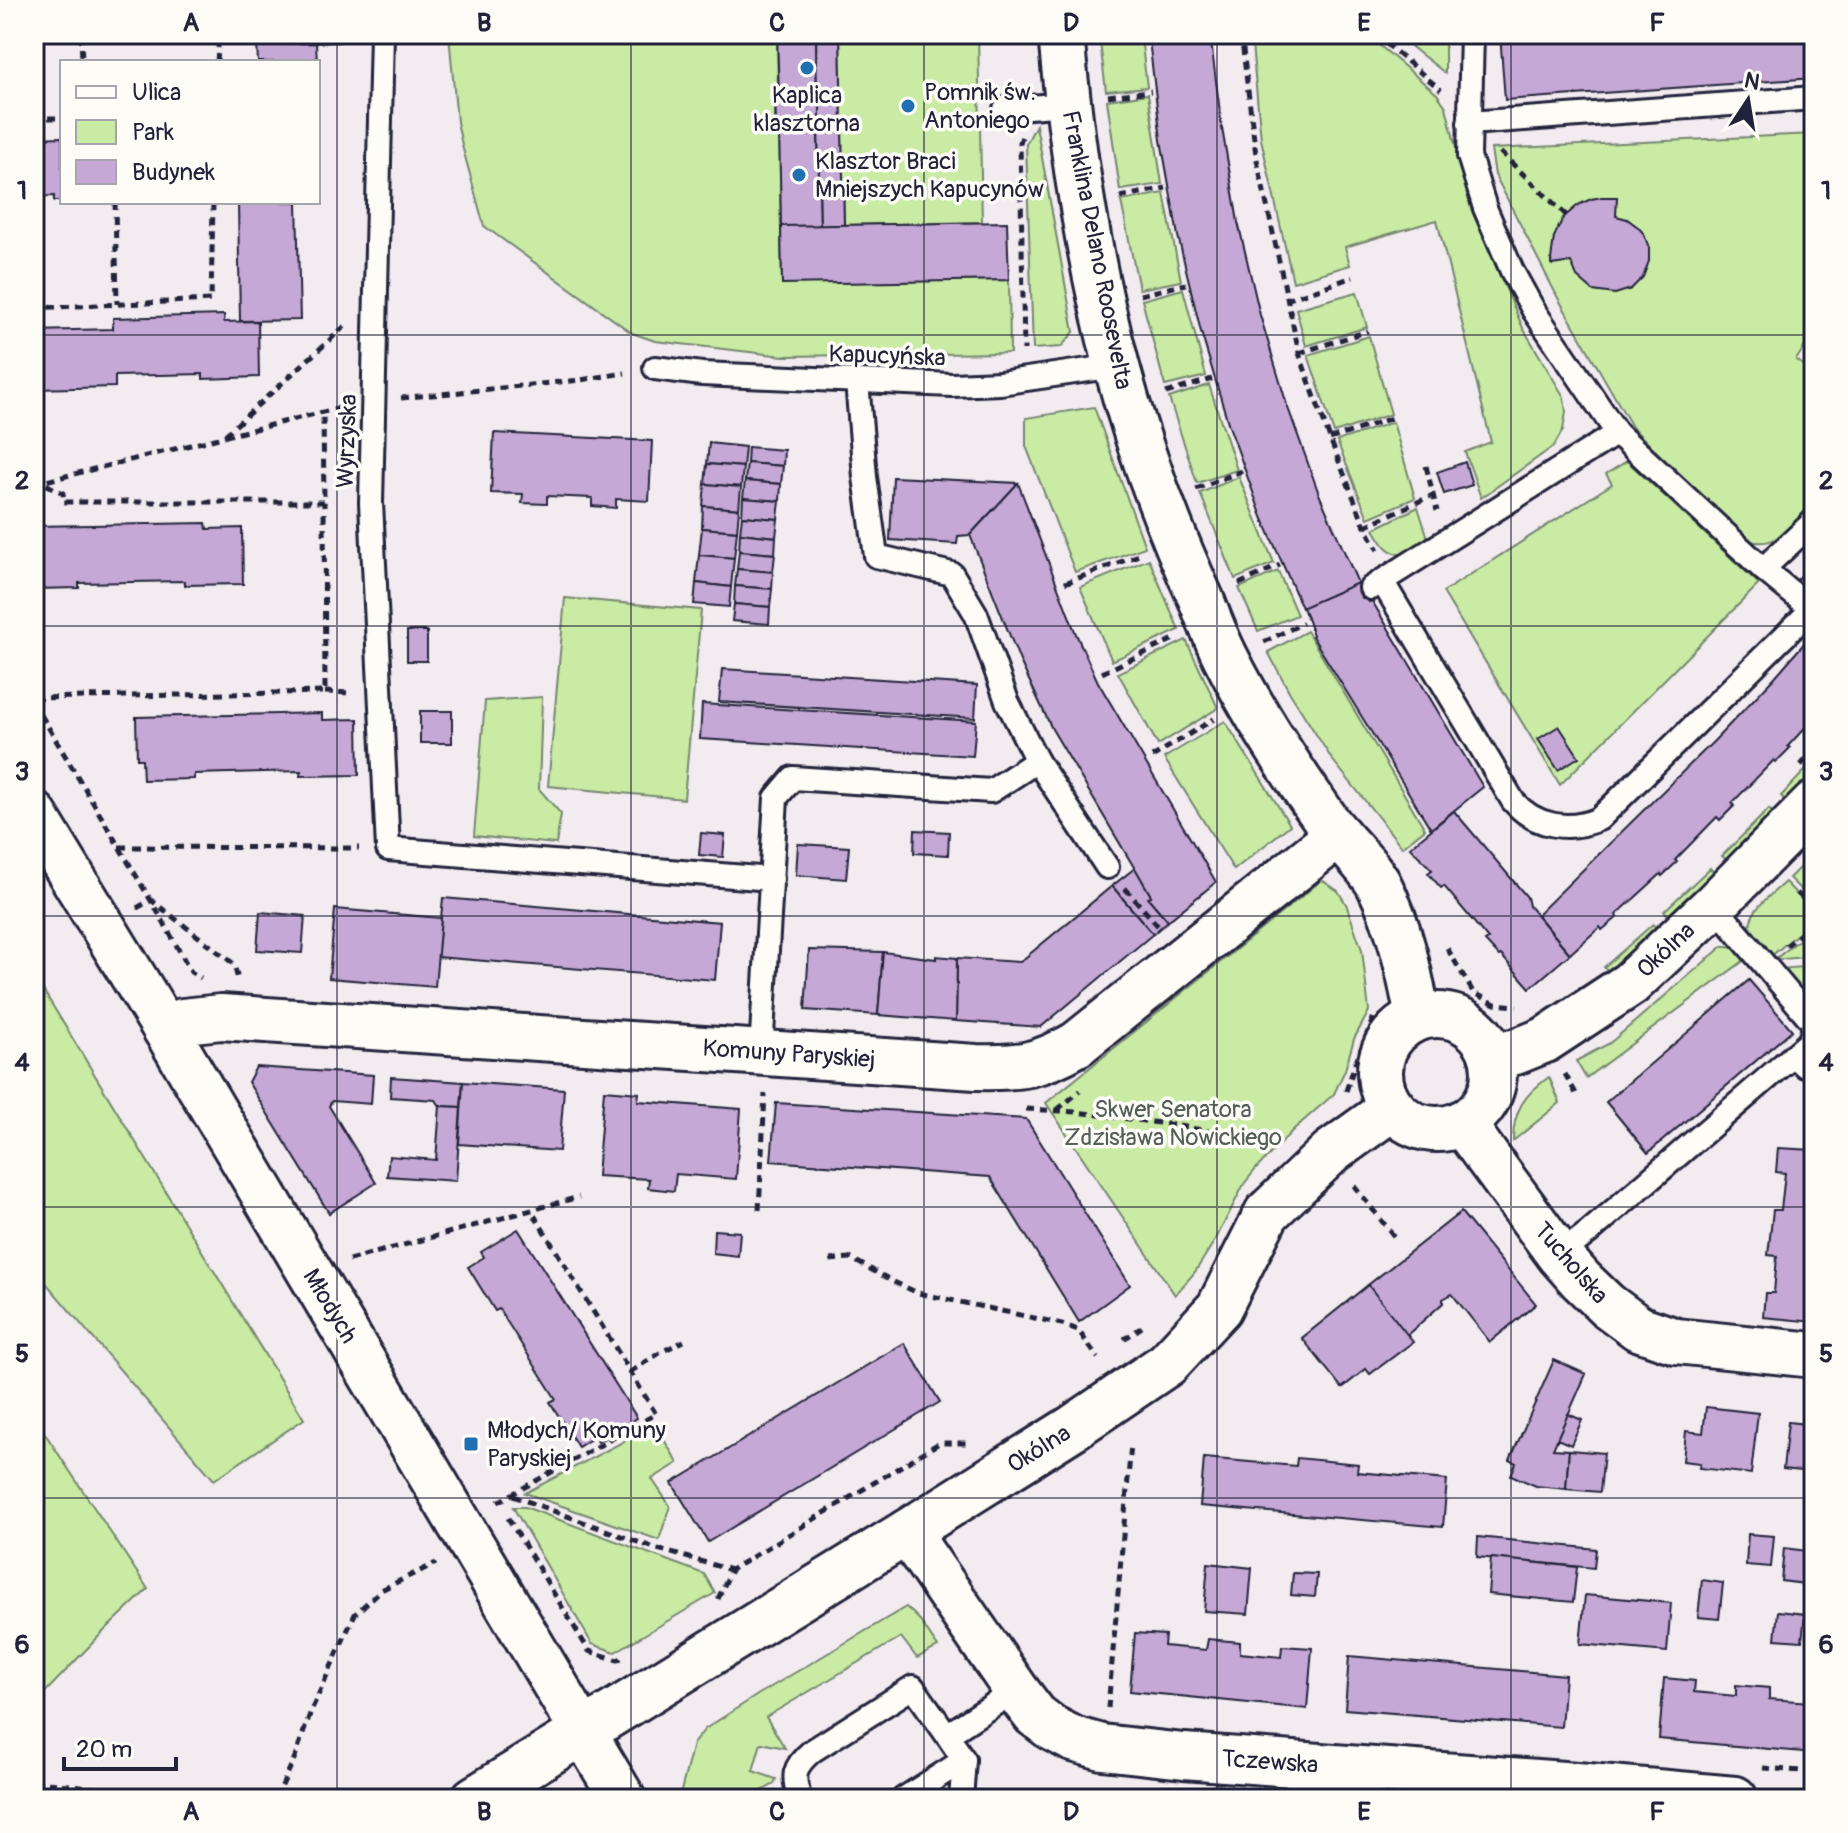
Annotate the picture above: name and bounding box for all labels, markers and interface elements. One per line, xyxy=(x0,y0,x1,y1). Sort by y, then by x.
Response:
text: A xyxy=(183,7,200,39)
text: B xyxy=(477,7,491,39)
text: C xyxy=(769,7,785,39)
text: D xyxy=(1063,7,1079,39)
text: E xyxy=(1357,7,1371,39)
text: F xyxy=(1649,7,1665,39)
marker: Kaplica klasztorna xyxy=(798,59,816,77)
legend xyxy=(60,60,320,204)
north arrow xyxy=(1708,60,1788,140)
text: N xyxy=(1742,66,1762,97)
text: Ulica xyxy=(132,78,181,107)
place label: Pomnik św. Antoniego xyxy=(924,78,1036,135)
place label: Kaplica klasztorna xyxy=(754,81,860,138)
marker: Pomnik św. Antoniego xyxy=(899,97,917,115)
street label: Franklina Delano Roosevelta xyxy=(1056,108,1138,392)
text: Park xyxy=(132,118,174,147)
place label: Klasztor Braci Mniejszych Kapucynów xyxy=(815,147,1044,204)
text: Budynek xyxy=(132,158,215,187)
marker: Klasztor Braci Mniejszych Kapucynów xyxy=(790,166,808,184)
text: 1 xyxy=(17,175,27,207)
text: 1 xyxy=(1821,175,1831,207)
street label: Kapucyńska xyxy=(828,339,946,373)
street label: Wyrzyska xyxy=(331,394,363,488)
text: 2 xyxy=(15,465,29,497)
text: 2 xyxy=(1819,465,1833,497)
text: 3 xyxy=(15,756,29,788)
text: 3 xyxy=(1819,756,1833,788)
street label: Okólna xyxy=(1631,916,1701,984)
street label: Komuny Paryskiej xyxy=(702,1033,876,1075)
text: 4 xyxy=(14,1047,30,1079)
text: 4 xyxy=(1818,1047,1834,1079)
park label: Skwer Senatora Zdzisława Nowickiego xyxy=(1064,1095,1282,1152)
street label: Tucholska xyxy=(1528,1216,1614,1310)
street label: Młodych xyxy=(297,1264,363,1348)
text: 5 xyxy=(15,1338,29,1370)
text: 5 xyxy=(1819,1338,1833,1370)
place label: Młodych/ Komuny Paryskiej xyxy=(487,1416,666,1473)
street label: Okólna xyxy=(1002,1418,1076,1480)
marker: Młodych/ Komuny Paryskiej xyxy=(462,1435,480,1453)
text: 6 xyxy=(14,1629,30,1661)
text: 6 xyxy=(1818,1629,1834,1661)
scale bar xyxy=(64,1721,176,1771)
text: 20 m xyxy=(76,1735,132,1764)
street label: Tczewska xyxy=(1221,1744,1319,1780)
text: A xyxy=(183,1796,200,1828)
text: B xyxy=(477,1796,491,1828)
text: C xyxy=(769,1796,785,1828)
text: D xyxy=(1063,1796,1079,1828)
text: E xyxy=(1357,1796,1371,1828)
text: F xyxy=(1649,1796,1665,1828)

